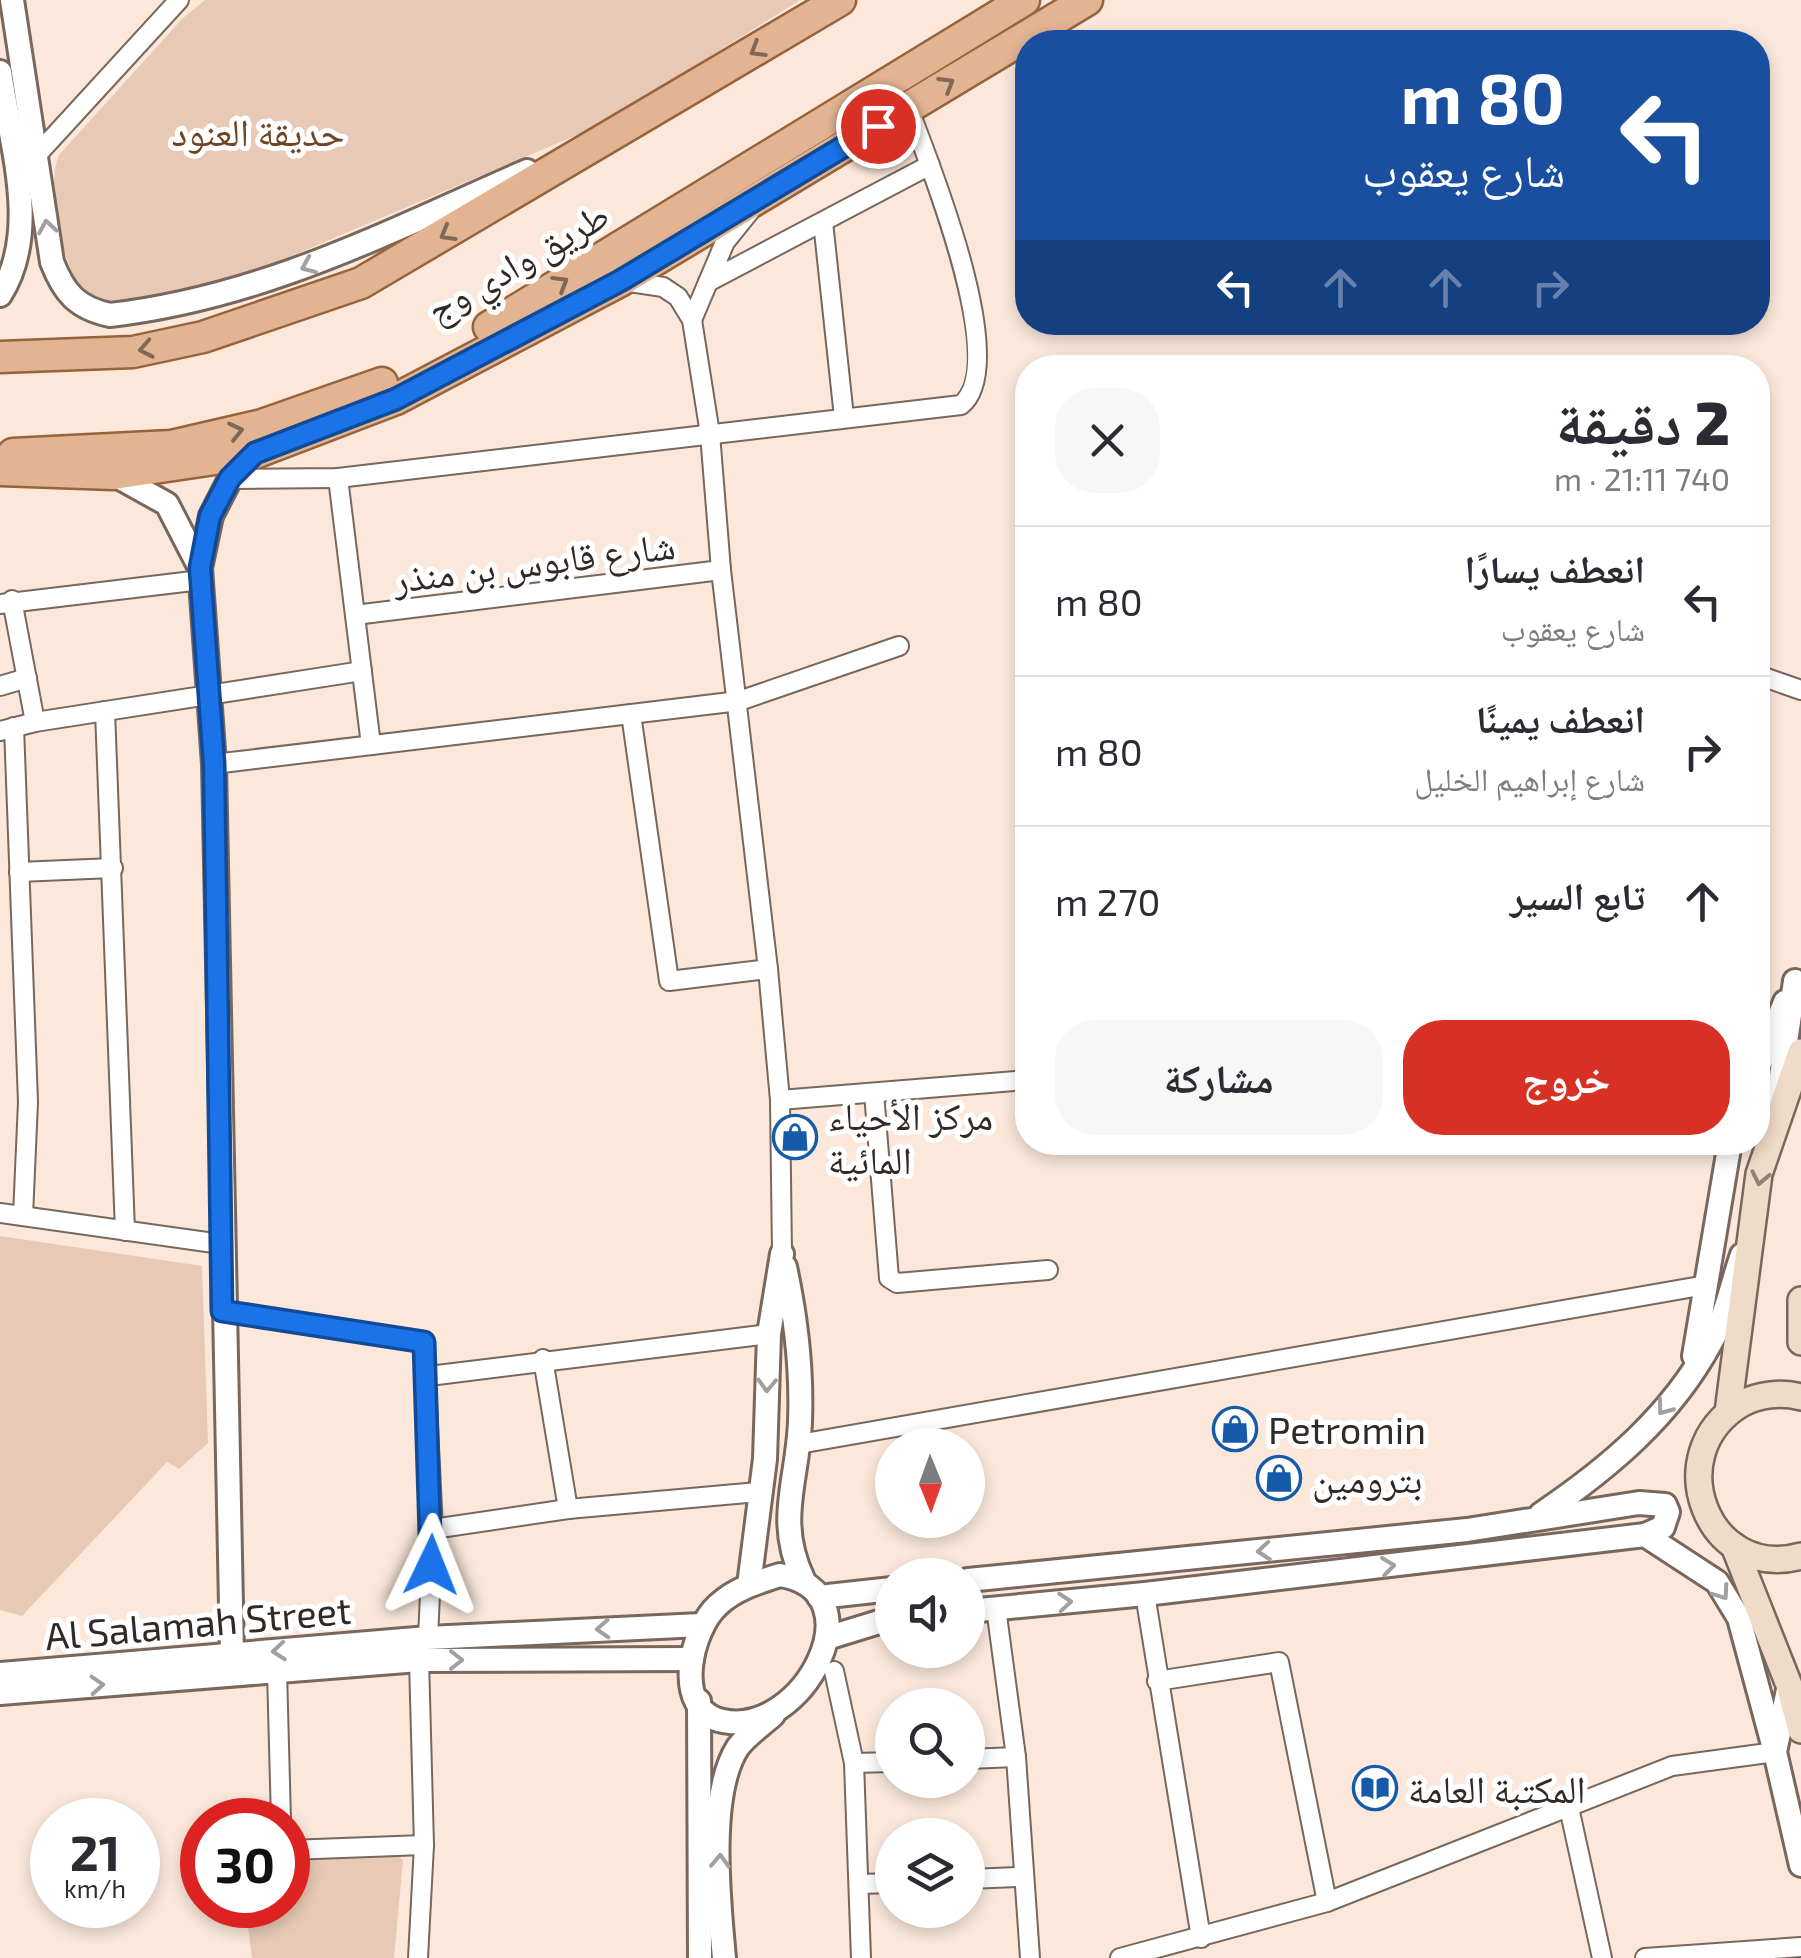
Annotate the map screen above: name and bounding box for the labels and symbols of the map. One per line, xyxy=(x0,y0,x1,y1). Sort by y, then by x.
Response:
one-way arrow xyxy=(750,38,768,57)
one-way arrow xyxy=(936,77,954,96)
pin xyxy=(836,84,921,169)
park label: حديقة العنود xyxy=(171,108,345,154)
street label: طريق وادي وج xyxy=(418,190,621,339)
one-way arrow xyxy=(37,219,58,235)
one-way arrow xyxy=(440,222,458,241)
one-way arrow xyxy=(300,254,318,274)
one-way arrow xyxy=(550,276,568,295)
one-way arrow xyxy=(137,337,154,358)
one-way arrow xyxy=(227,422,244,443)
street label: شارع قابوس بن منذر xyxy=(389,521,678,604)
place label: مركز الأحياء المائية xyxy=(828,1092,993,1182)
shop icon: مركز الأحياء المائية xyxy=(772,1114,818,1160)
one-way arrow xyxy=(1751,1169,1772,1186)
one-way arrow xyxy=(757,1378,778,1394)
one-way arrow xyxy=(1658,1397,1675,1415)
shop icon: Petromin xyxy=(1212,1406,1258,1452)
place label: Petromin xyxy=(1268,1406,1426,1452)
north arrow xyxy=(875,1428,985,1538)
shop icon: بترومين xyxy=(1256,1455,1302,1501)
place label: بترومين xyxy=(1312,1455,1423,1503)
position arrow xyxy=(379,1513,483,1617)
one-way arrow xyxy=(1255,1539,1271,1561)
one-way arrow xyxy=(1380,1556,1396,1577)
one-way arrow xyxy=(1710,1582,1728,1600)
street label: Al Salamah Street xyxy=(43,1586,353,1658)
one-way arrow xyxy=(1057,1591,1073,1613)
one-way arrow xyxy=(595,1619,611,1640)
one-way arrow xyxy=(271,1640,287,1661)
one-way arrow xyxy=(450,1649,465,1671)
one-way arrow xyxy=(90,1675,106,1696)
library icon: المكتبة العامة xyxy=(1352,1765,1398,1811)
place label: المكتبة العامة xyxy=(1408,1765,1586,1811)
speed limit sign: 30 xyxy=(180,1798,310,1928)
one-way arrow xyxy=(709,1852,730,1868)

